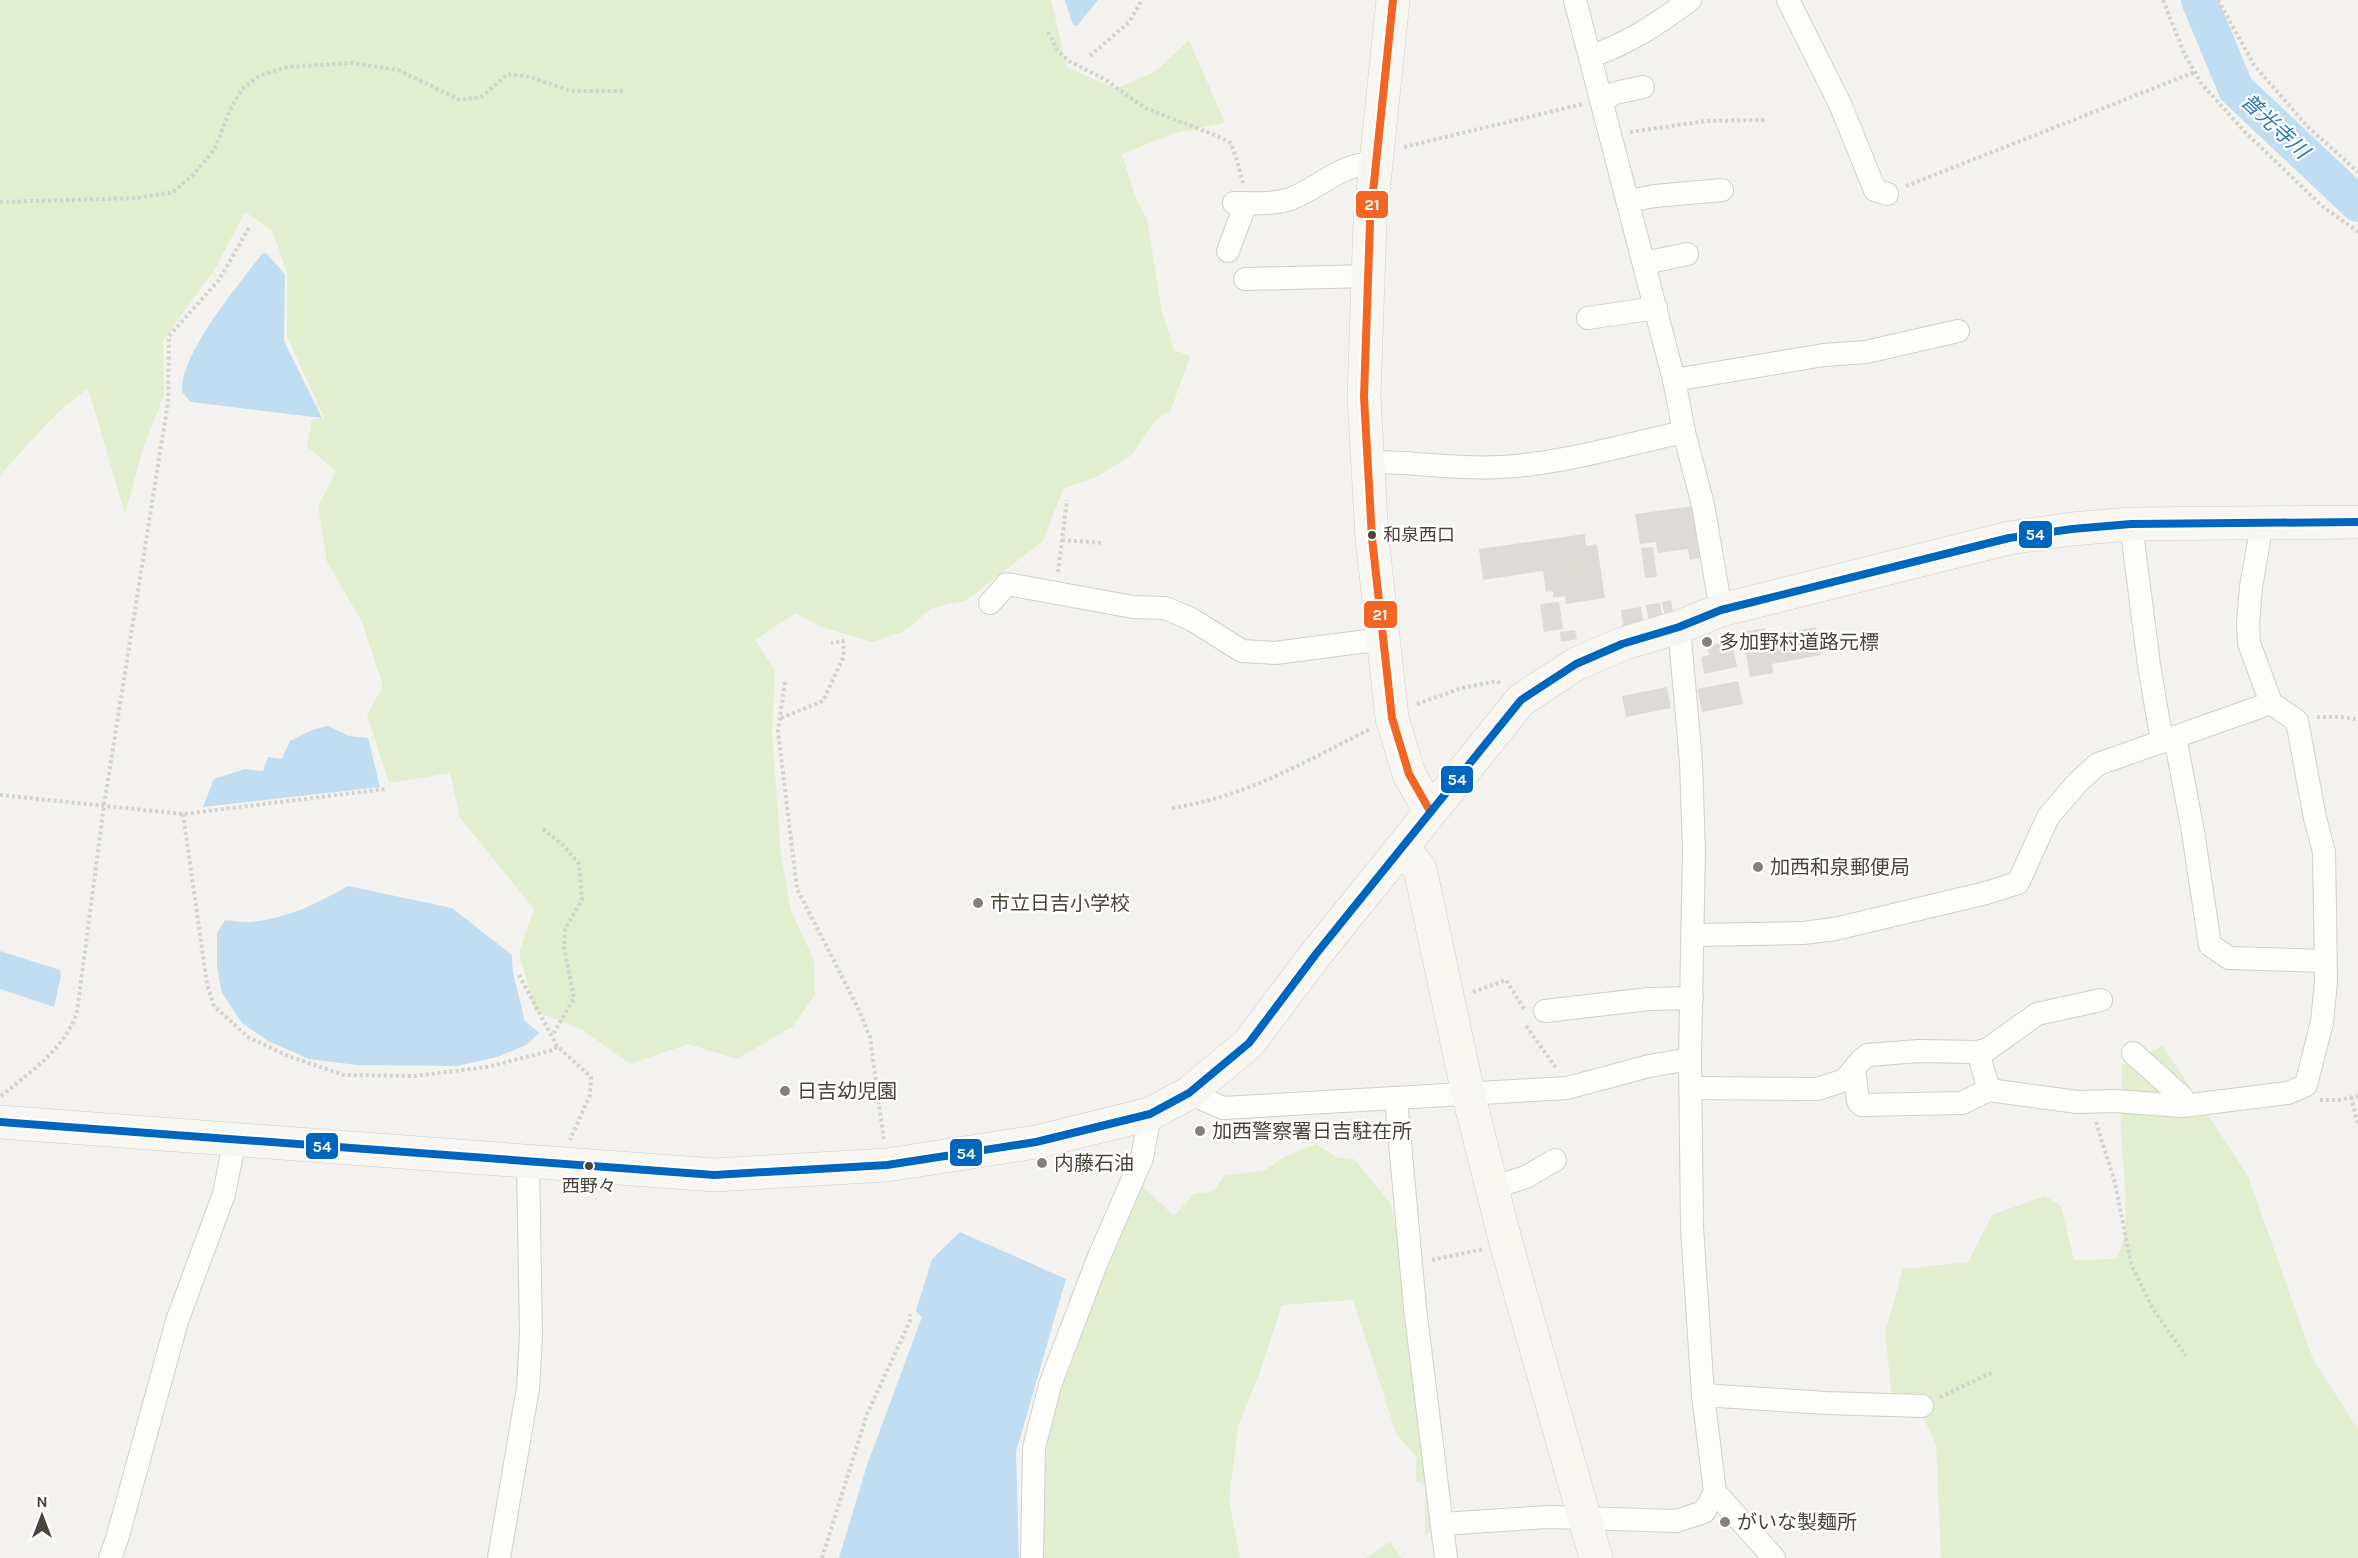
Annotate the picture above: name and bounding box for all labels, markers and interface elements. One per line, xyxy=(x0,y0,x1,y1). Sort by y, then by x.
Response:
water label: 普光寺川 xyxy=(2236,89,2315,165)
line badge: 21 xyxy=(1355,190,1389,219)
text: 21 xyxy=(1364,195,1380,214)
line badge: 54 xyxy=(2018,520,2053,549)
place label: 和泉西口 xyxy=(1383,524,1455,546)
text: 54 xyxy=(2026,525,2045,544)
marker: 和泉西口 xyxy=(1366,529,1378,541)
line badge: 21 xyxy=(1363,600,1398,629)
text: 21 xyxy=(1372,605,1388,624)
place label: 多加野村道路元標 xyxy=(1719,631,1879,654)
marker: 多加野村道路元標 xyxy=(1700,635,1714,649)
line badge: 54 xyxy=(1440,765,1474,794)
text: 54 xyxy=(1448,770,1467,789)
place label: 加西和泉郵便局 xyxy=(1770,856,1910,879)
marker: 加西和泉郵便局 xyxy=(1751,860,1765,874)
place label: 市立日吉小学校 xyxy=(990,892,1130,915)
marker: 市立日吉小学校 xyxy=(971,896,985,910)
place label: 日吉幼児園 xyxy=(797,1080,897,1103)
marker: 日吉幼児園 xyxy=(778,1084,792,1098)
place label: 加西警察署日吉駐在所 xyxy=(1212,1120,1412,1143)
marker: 加西警察署日吉駐在所 xyxy=(1193,1124,1207,1138)
line badge: 54 xyxy=(305,1132,339,1160)
text: 54 xyxy=(313,1137,332,1156)
line badge: 54 xyxy=(949,1138,983,1167)
text: 54 xyxy=(957,1144,976,1163)
place label: 内藤石油 xyxy=(1054,1152,1134,1175)
marker: 内藤石油 xyxy=(1035,1156,1049,1170)
marker: 西野々 xyxy=(583,1160,595,1172)
place label: 西野々 xyxy=(562,1175,616,1197)
north arrow xyxy=(12,1486,72,1546)
text: N xyxy=(36,1492,48,1511)
place label: がいな製麺所 xyxy=(1737,1511,1857,1534)
marker: がいな製麺所 xyxy=(1718,1515,1732,1529)

